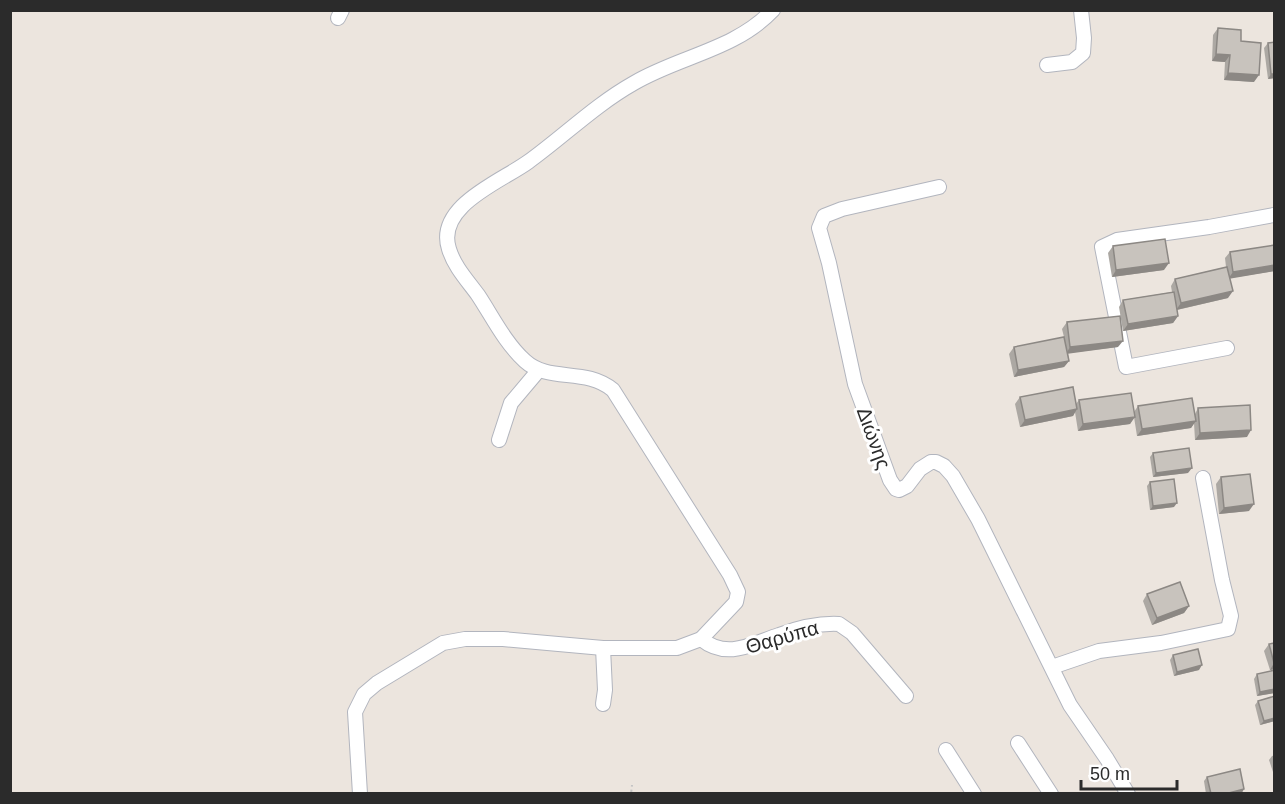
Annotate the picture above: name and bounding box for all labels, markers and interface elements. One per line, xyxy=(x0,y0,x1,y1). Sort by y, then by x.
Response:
street label: Διώνης xyxy=(853,404,895,472)
street label: Θαρύπα xyxy=(743,616,821,658)
scale bar xyxy=(1081,753,1177,791)
text: 50 m xyxy=(1090,764,1130,784)

